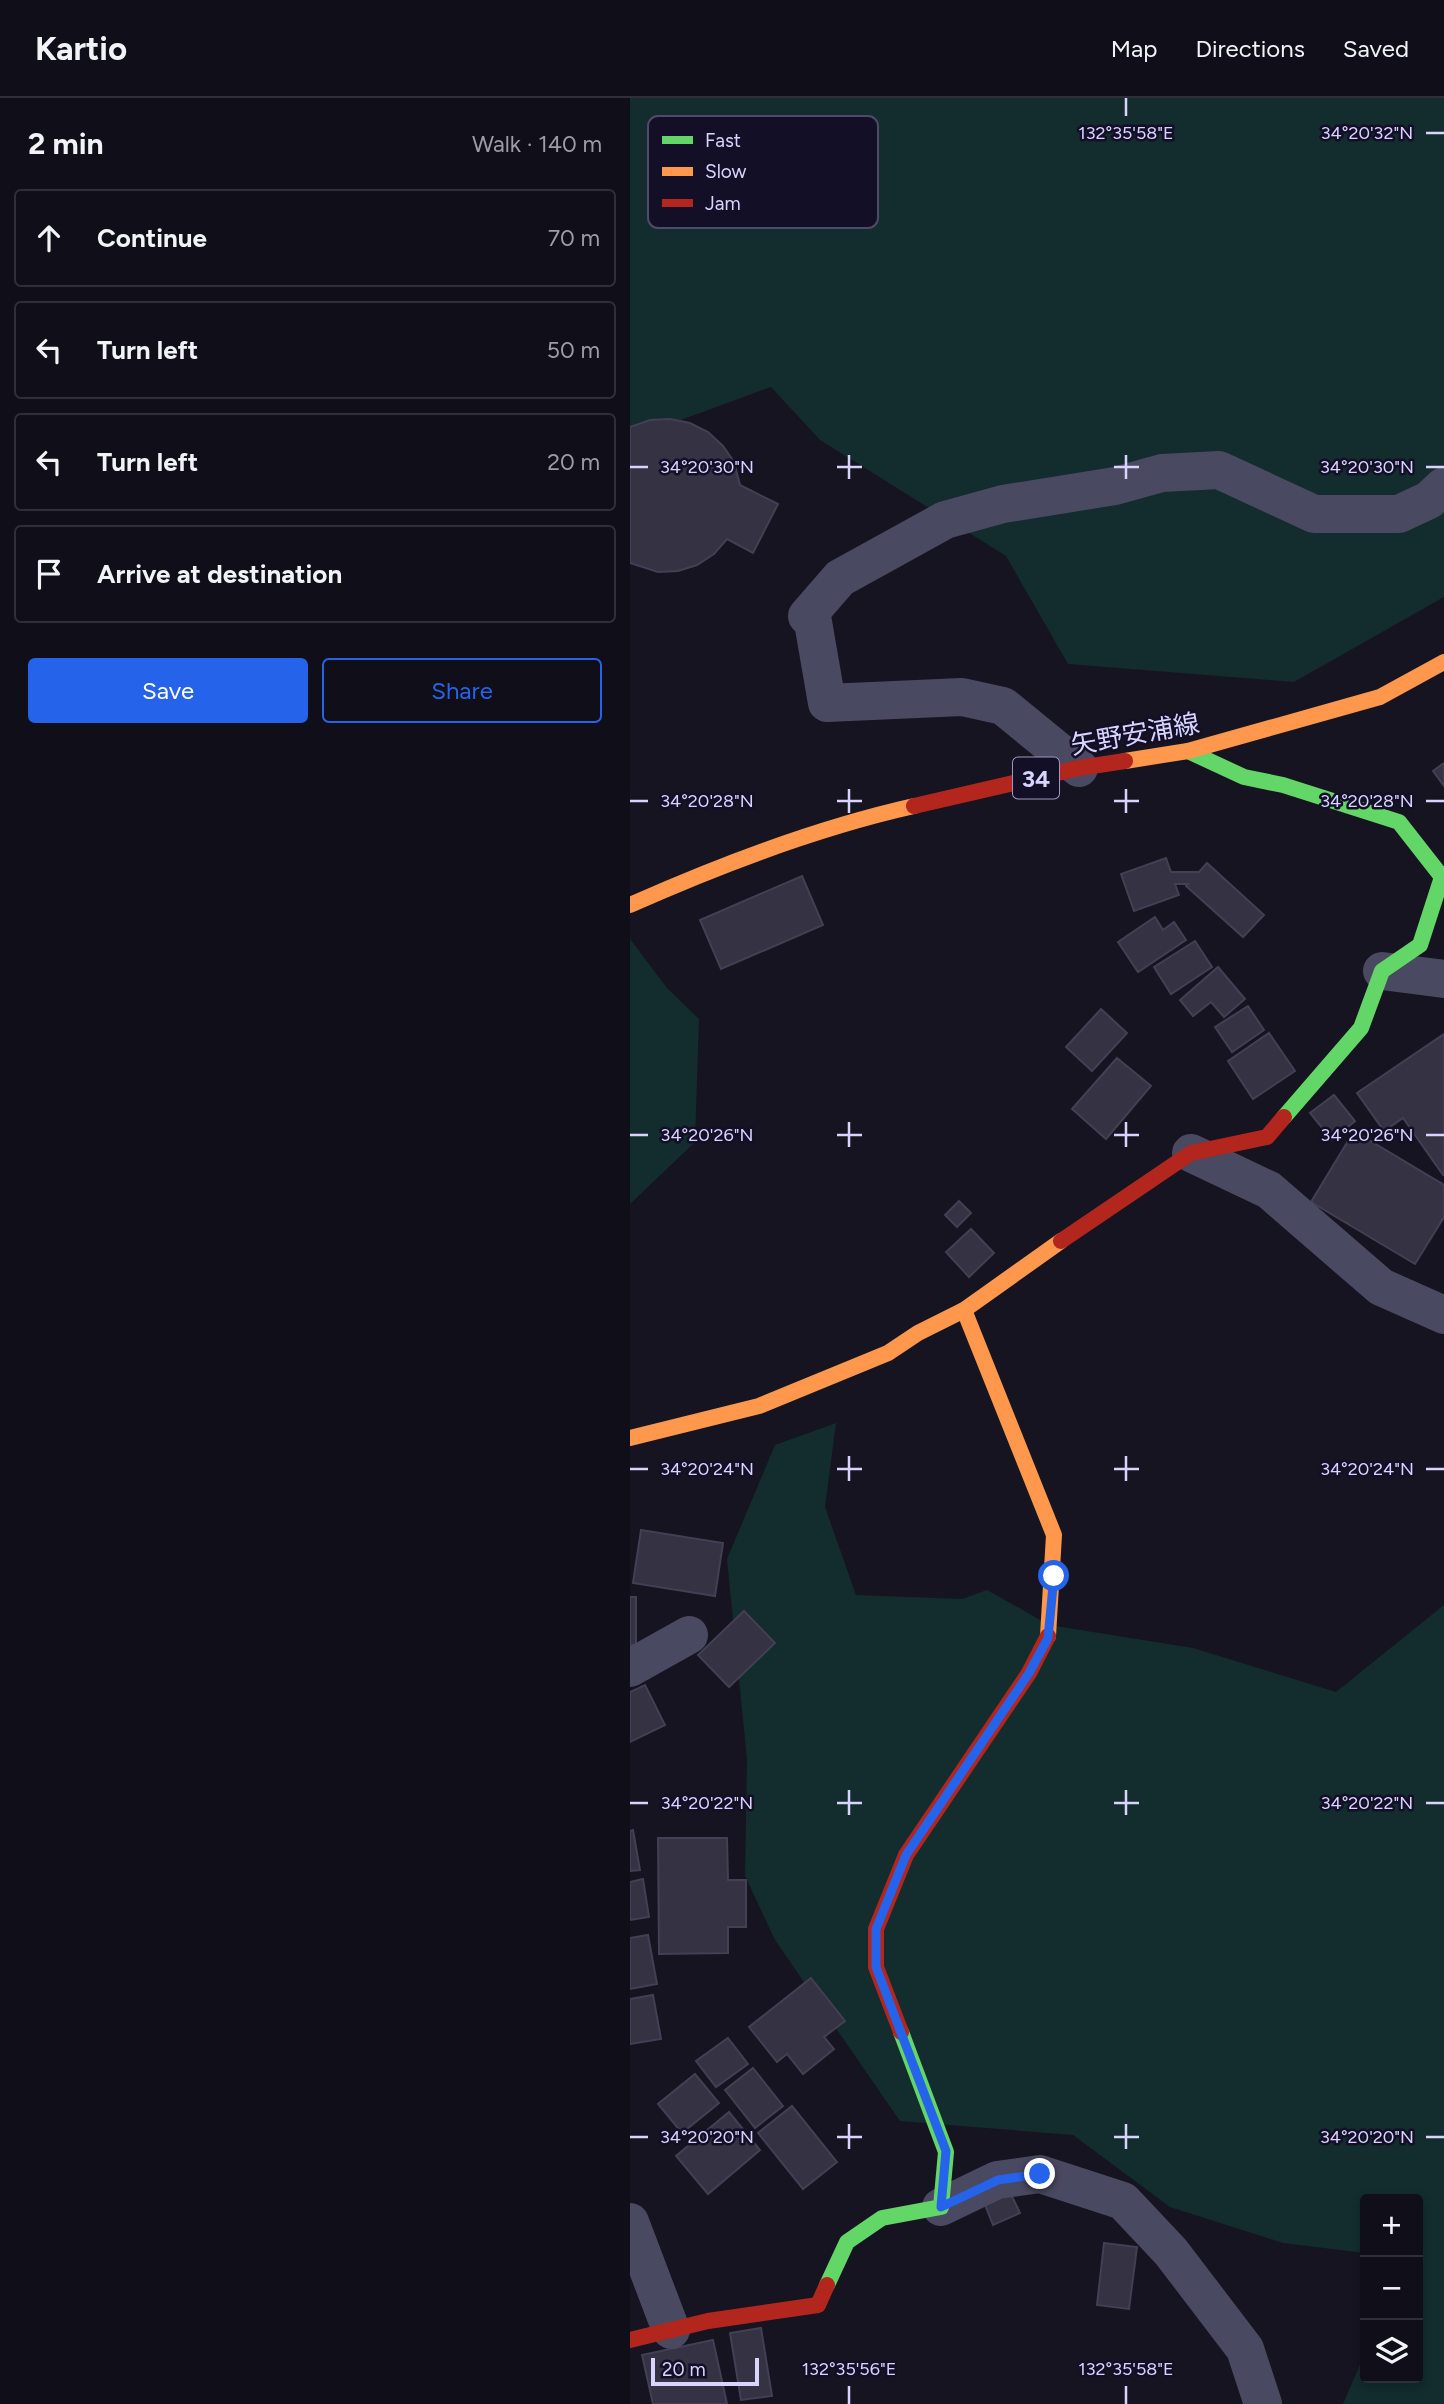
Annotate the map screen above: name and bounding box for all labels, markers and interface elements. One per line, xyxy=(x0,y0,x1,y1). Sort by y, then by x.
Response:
text: Kartio xyxy=(35,29,127,68)
text: Map xyxy=(1111,34,1157,63)
text: Directions xyxy=(1195,34,1305,63)
text: Saved xyxy=(1343,34,1409,63)
legend xyxy=(648,116,878,228)
text: 132°35'58"E xyxy=(1078,122,1174,144)
text: 34°20'32"N xyxy=(1321,122,1413,144)
text: 2 min xyxy=(28,125,104,162)
text: Fast xyxy=(705,129,741,152)
text: Walk · 140 m xyxy=(472,130,602,158)
text: Slow xyxy=(705,160,747,183)
text: Jam xyxy=(705,192,741,215)
icon: ahead xyxy=(30,219,68,257)
text: Continue xyxy=(97,222,207,254)
text: 70 m xyxy=(548,224,600,252)
icon: left xyxy=(30,331,68,369)
text: Turn left xyxy=(97,334,198,366)
text: 50 m xyxy=(547,336,600,364)
icon: left xyxy=(30,443,68,481)
text: Turn left xyxy=(97,446,198,478)
text: 20 m xyxy=(547,448,600,476)
text: 34°20'30"N xyxy=(660,456,754,478)
text: 34°20'30"N xyxy=(1320,456,1414,478)
icon: arrive xyxy=(30,555,68,593)
text: Arrive at destination xyxy=(97,558,342,590)
button: Save xyxy=(28,658,308,723)
button: Share xyxy=(322,658,602,723)
street label: 矢野安浦線 xyxy=(1068,707,1202,761)
road number: 34 xyxy=(1013,758,1059,798)
text: 34°20'28"N xyxy=(660,790,754,812)
text: 34°20'28"N xyxy=(1320,790,1414,812)
text: 34°20'26"N xyxy=(661,1124,753,1146)
text: 34°20'26"N xyxy=(1321,1124,1413,1146)
text: 34°20'24"N xyxy=(660,1458,754,1480)
text: 34°20'24"N xyxy=(1320,1458,1414,1480)
route start xyxy=(1038,1560,1069,1591)
text: 34°20'22"N xyxy=(661,1792,753,1814)
text: 34°20'22"N xyxy=(1321,1792,1413,1814)
text: 34°20'20"N xyxy=(660,2126,754,2148)
text: 34°20'20"N xyxy=(1320,2126,1414,2148)
route end xyxy=(1024,2158,1055,2189)
map controls xyxy=(1360,2194,1423,2383)
button: + xyxy=(1360,2194,1423,2257)
button: − xyxy=(1360,2257,1423,2320)
button: layers xyxy=(1360,2320,1423,2383)
scale bar xyxy=(651,2355,760,2387)
text: 20 m xyxy=(662,2358,706,2381)
text: 132°35'56"E xyxy=(802,2358,896,2380)
text: 132°35'58"E xyxy=(1078,2358,1174,2380)

